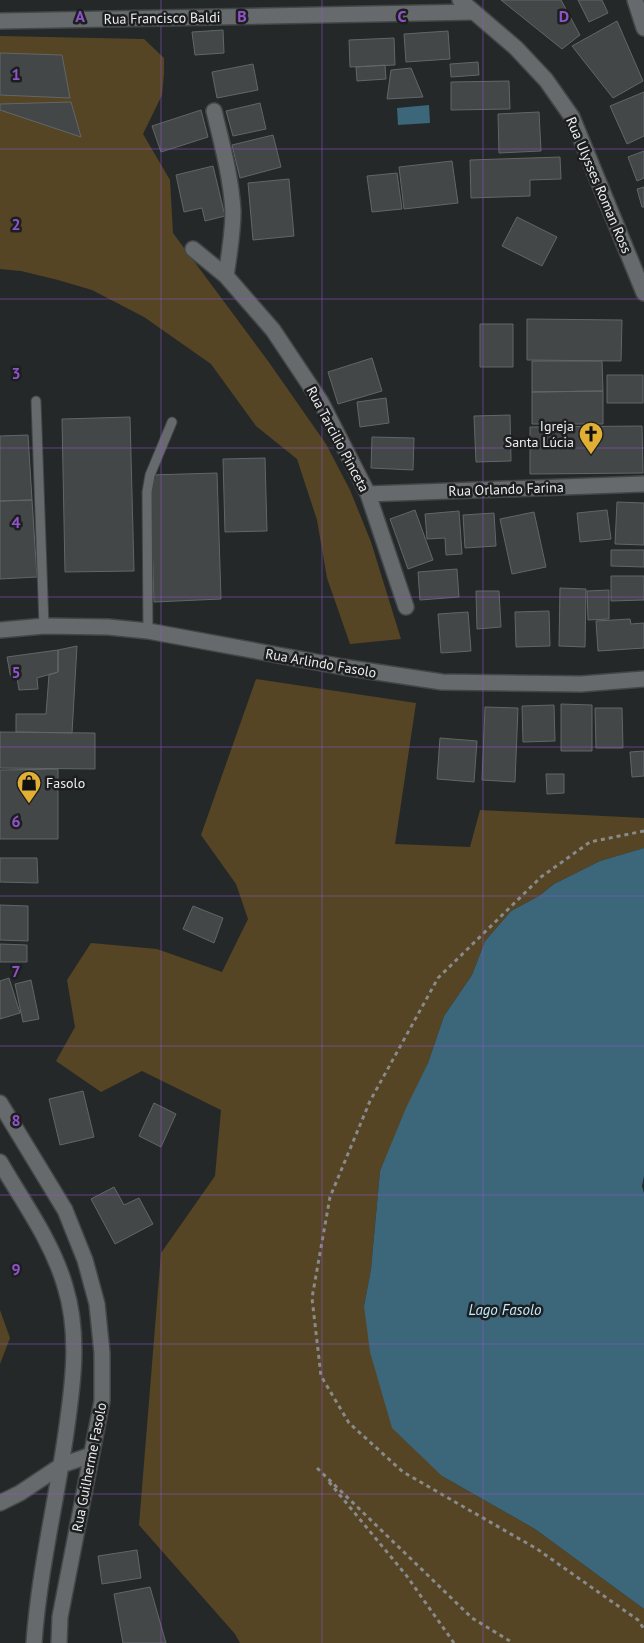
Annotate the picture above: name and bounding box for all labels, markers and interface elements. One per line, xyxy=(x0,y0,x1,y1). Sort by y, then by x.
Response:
text: A xyxy=(75,6,85,26)
text: B xyxy=(237,6,247,26)
text: C xyxy=(398,6,407,26)
text: D xyxy=(559,6,569,26)
street label: Rua Francisco Baldi xyxy=(103,8,221,28)
text: 1 xyxy=(11,64,21,84)
street label: Rua Ulysses Roman Ross xyxy=(562,114,636,256)
text: 2 xyxy=(11,214,21,234)
text: 3 xyxy=(11,363,21,383)
street label: Rua Tarcilio Pinceta xyxy=(303,383,373,495)
place label: Igreja Santa Lúcia xyxy=(505,417,574,451)
church icon: Igreja Santa Lúcia xyxy=(578,421,604,455)
street label: Rua Orlando Farina xyxy=(448,478,564,500)
text: 4 xyxy=(11,512,21,532)
street label: Rua Arlindo Fasolo xyxy=(264,644,378,682)
text: 5 xyxy=(11,662,21,682)
shop icon: Fasolo xyxy=(16,770,42,804)
place label: Fasolo xyxy=(46,774,85,792)
text: 6 xyxy=(11,811,21,831)
text: 7 xyxy=(11,961,21,981)
text: 8 xyxy=(11,1110,21,1130)
text: 9 xyxy=(11,1259,21,1279)
water label: Lago Fasolo xyxy=(469,1300,541,1319)
street label: Rua Guilherme Fasolo xyxy=(68,1401,110,1533)

